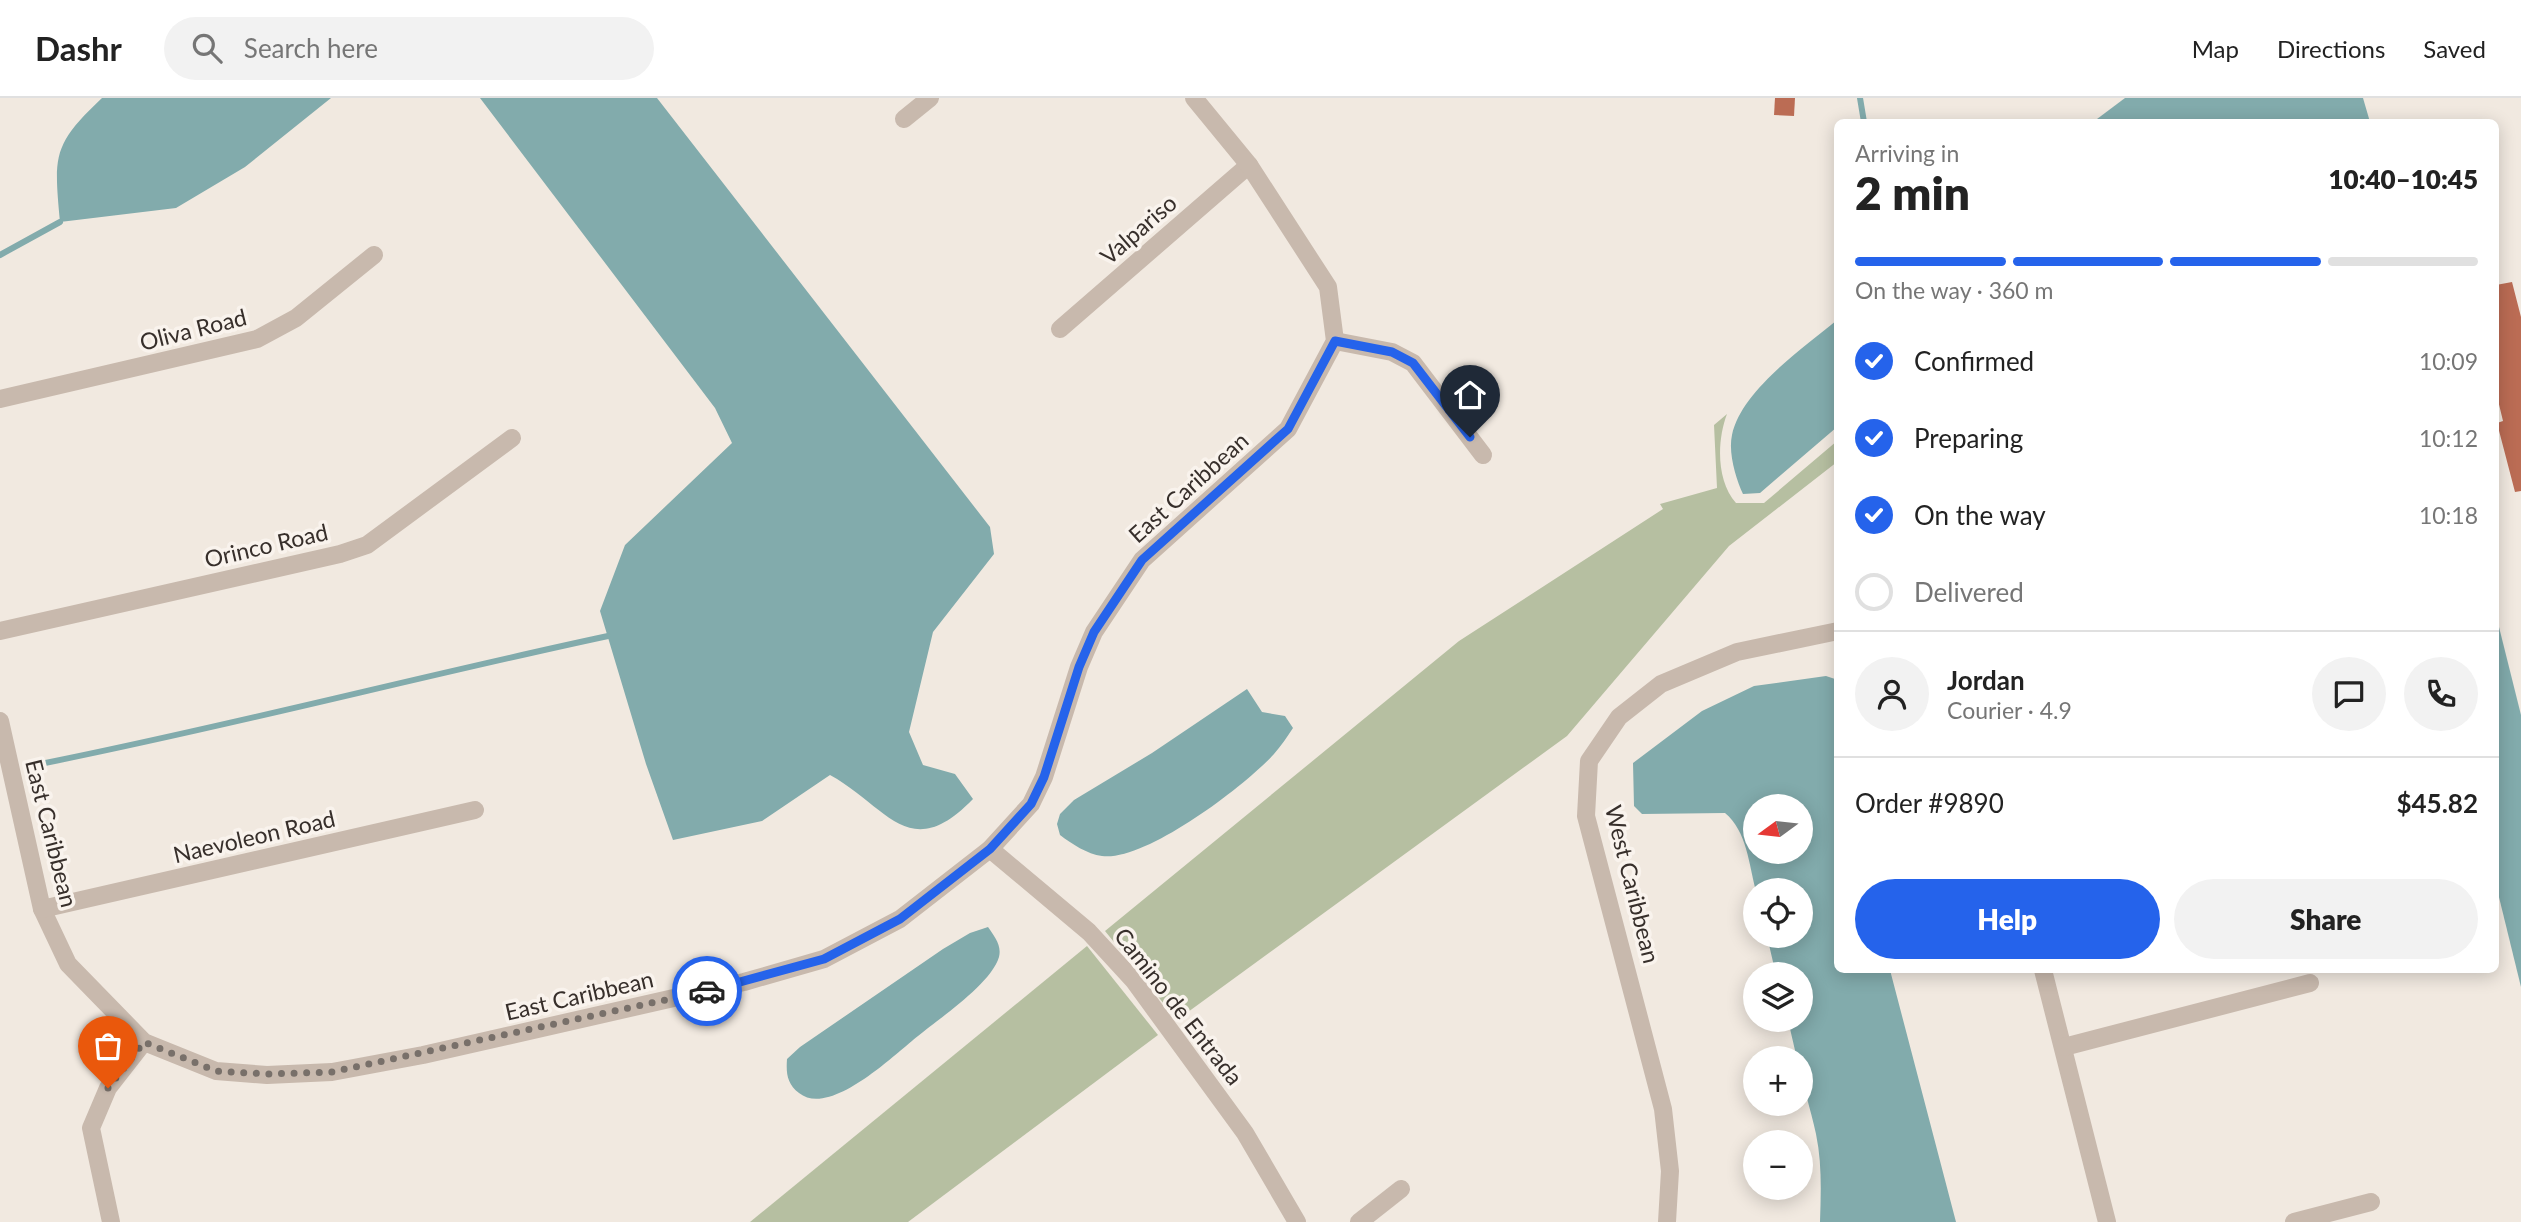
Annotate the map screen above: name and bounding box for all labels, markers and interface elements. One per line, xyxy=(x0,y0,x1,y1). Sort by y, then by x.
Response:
search box xyxy=(164,17,654,80)
text: Dashr xyxy=(35,28,122,68)
icon: search xyxy=(188,29,226,67)
text: Search here xyxy=(244,32,378,64)
text: Map xyxy=(2192,34,2239,63)
text: Directions xyxy=(2277,34,2385,63)
text: Saved xyxy=(2423,34,2486,63)
text: Arriving in xyxy=(1855,139,1959,167)
text: 10:40–10:45 xyxy=(2328,163,2478,195)
text: 2 min xyxy=(1855,165,1970,220)
street label: Valpariso xyxy=(1094,188,1182,270)
text: On the way · 360 m xyxy=(1855,276,2054,304)
street label: Oliva Road xyxy=(137,302,249,356)
icon: check xyxy=(1855,342,1893,380)
text: Confirmed xyxy=(1914,345,2034,377)
text: 10:09 xyxy=(2419,347,2478,375)
pin xyxy=(1440,365,1500,437)
icon: home xyxy=(1451,376,1489,414)
icon: check xyxy=(1855,419,1893,457)
text: Preparing xyxy=(1914,422,2023,454)
text: 10:12 xyxy=(2419,424,2478,452)
street label: East Caribbean xyxy=(1122,426,1254,548)
icon: check xyxy=(1855,496,1893,534)
text: On the way xyxy=(1914,499,2046,531)
text: 10:18 xyxy=(2419,501,2478,529)
street label: Orinco Road xyxy=(202,517,330,573)
text: Delivered xyxy=(1914,576,2024,608)
button: person xyxy=(1855,657,1929,731)
button: chat xyxy=(2312,657,2386,731)
button: phone xyxy=(2404,657,2478,731)
text: Jordan xyxy=(1947,664,2025,696)
text: Courier · 4.9 xyxy=(1947,696,2072,724)
street label: East Caribbean xyxy=(20,756,84,910)
text: Order #9890 xyxy=(1855,787,2004,819)
text: $45.82 xyxy=(2396,787,2478,819)
north arrow xyxy=(1743,794,1813,864)
map controls xyxy=(1743,794,1813,1200)
street label: West Caribbean xyxy=(1600,802,1666,966)
street label: Naevoleon Road xyxy=(170,804,338,868)
button: locate xyxy=(1743,878,1813,948)
button: Help xyxy=(1855,879,2160,959)
button: Share xyxy=(2174,879,2478,959)
street label: Camino de Entrada xyxy=(1109,922,1249,1090)
courier xyxy=(672,956,742,1026)
button: layers xyxy=(1743,962,1813,1032)
street label: East Caribbean xyxy=(502,964,656,1026)
icon: car xyxy=(688,972,726,1010)
pin xyxy=(78,1016,138,1088)
icon: bag xyxy=(89,1027,127,1065)
button: + xyxy=(1743,1046,1813,1116)
button: − xyxy=(1743,1130,1813,1200)

